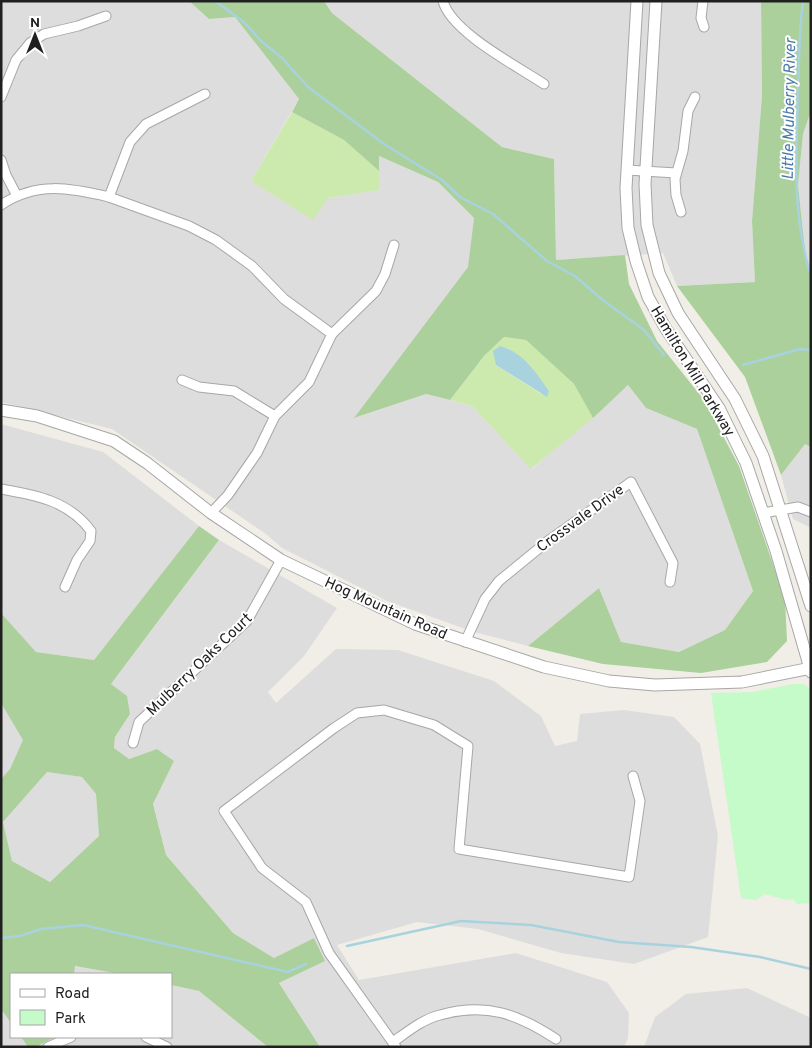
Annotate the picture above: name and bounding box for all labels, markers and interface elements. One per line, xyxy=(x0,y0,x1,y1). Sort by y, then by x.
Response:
north arrow xyxy=(10,10,60,60)
text: N xyxy=(30,15,40,32)
water label: Little Mulberry River xyxy=(779,36,801,180)
street label: Hamilton Mill Parkway xyxy=(645,303,738,440)
street label: Crossvale Drive xyxy=(533,481,628,557)
street label: Hog Mountain Road xyxy=(321,574,450,645)
street label: Mulberry Oaks Court xyxy=(143,610,257,720)
legend xyxy=(10,973,172,1038)
text: Road xyxy=(55,985,90,1004)
text: Park xyxy=(55,1010,86,1029)

